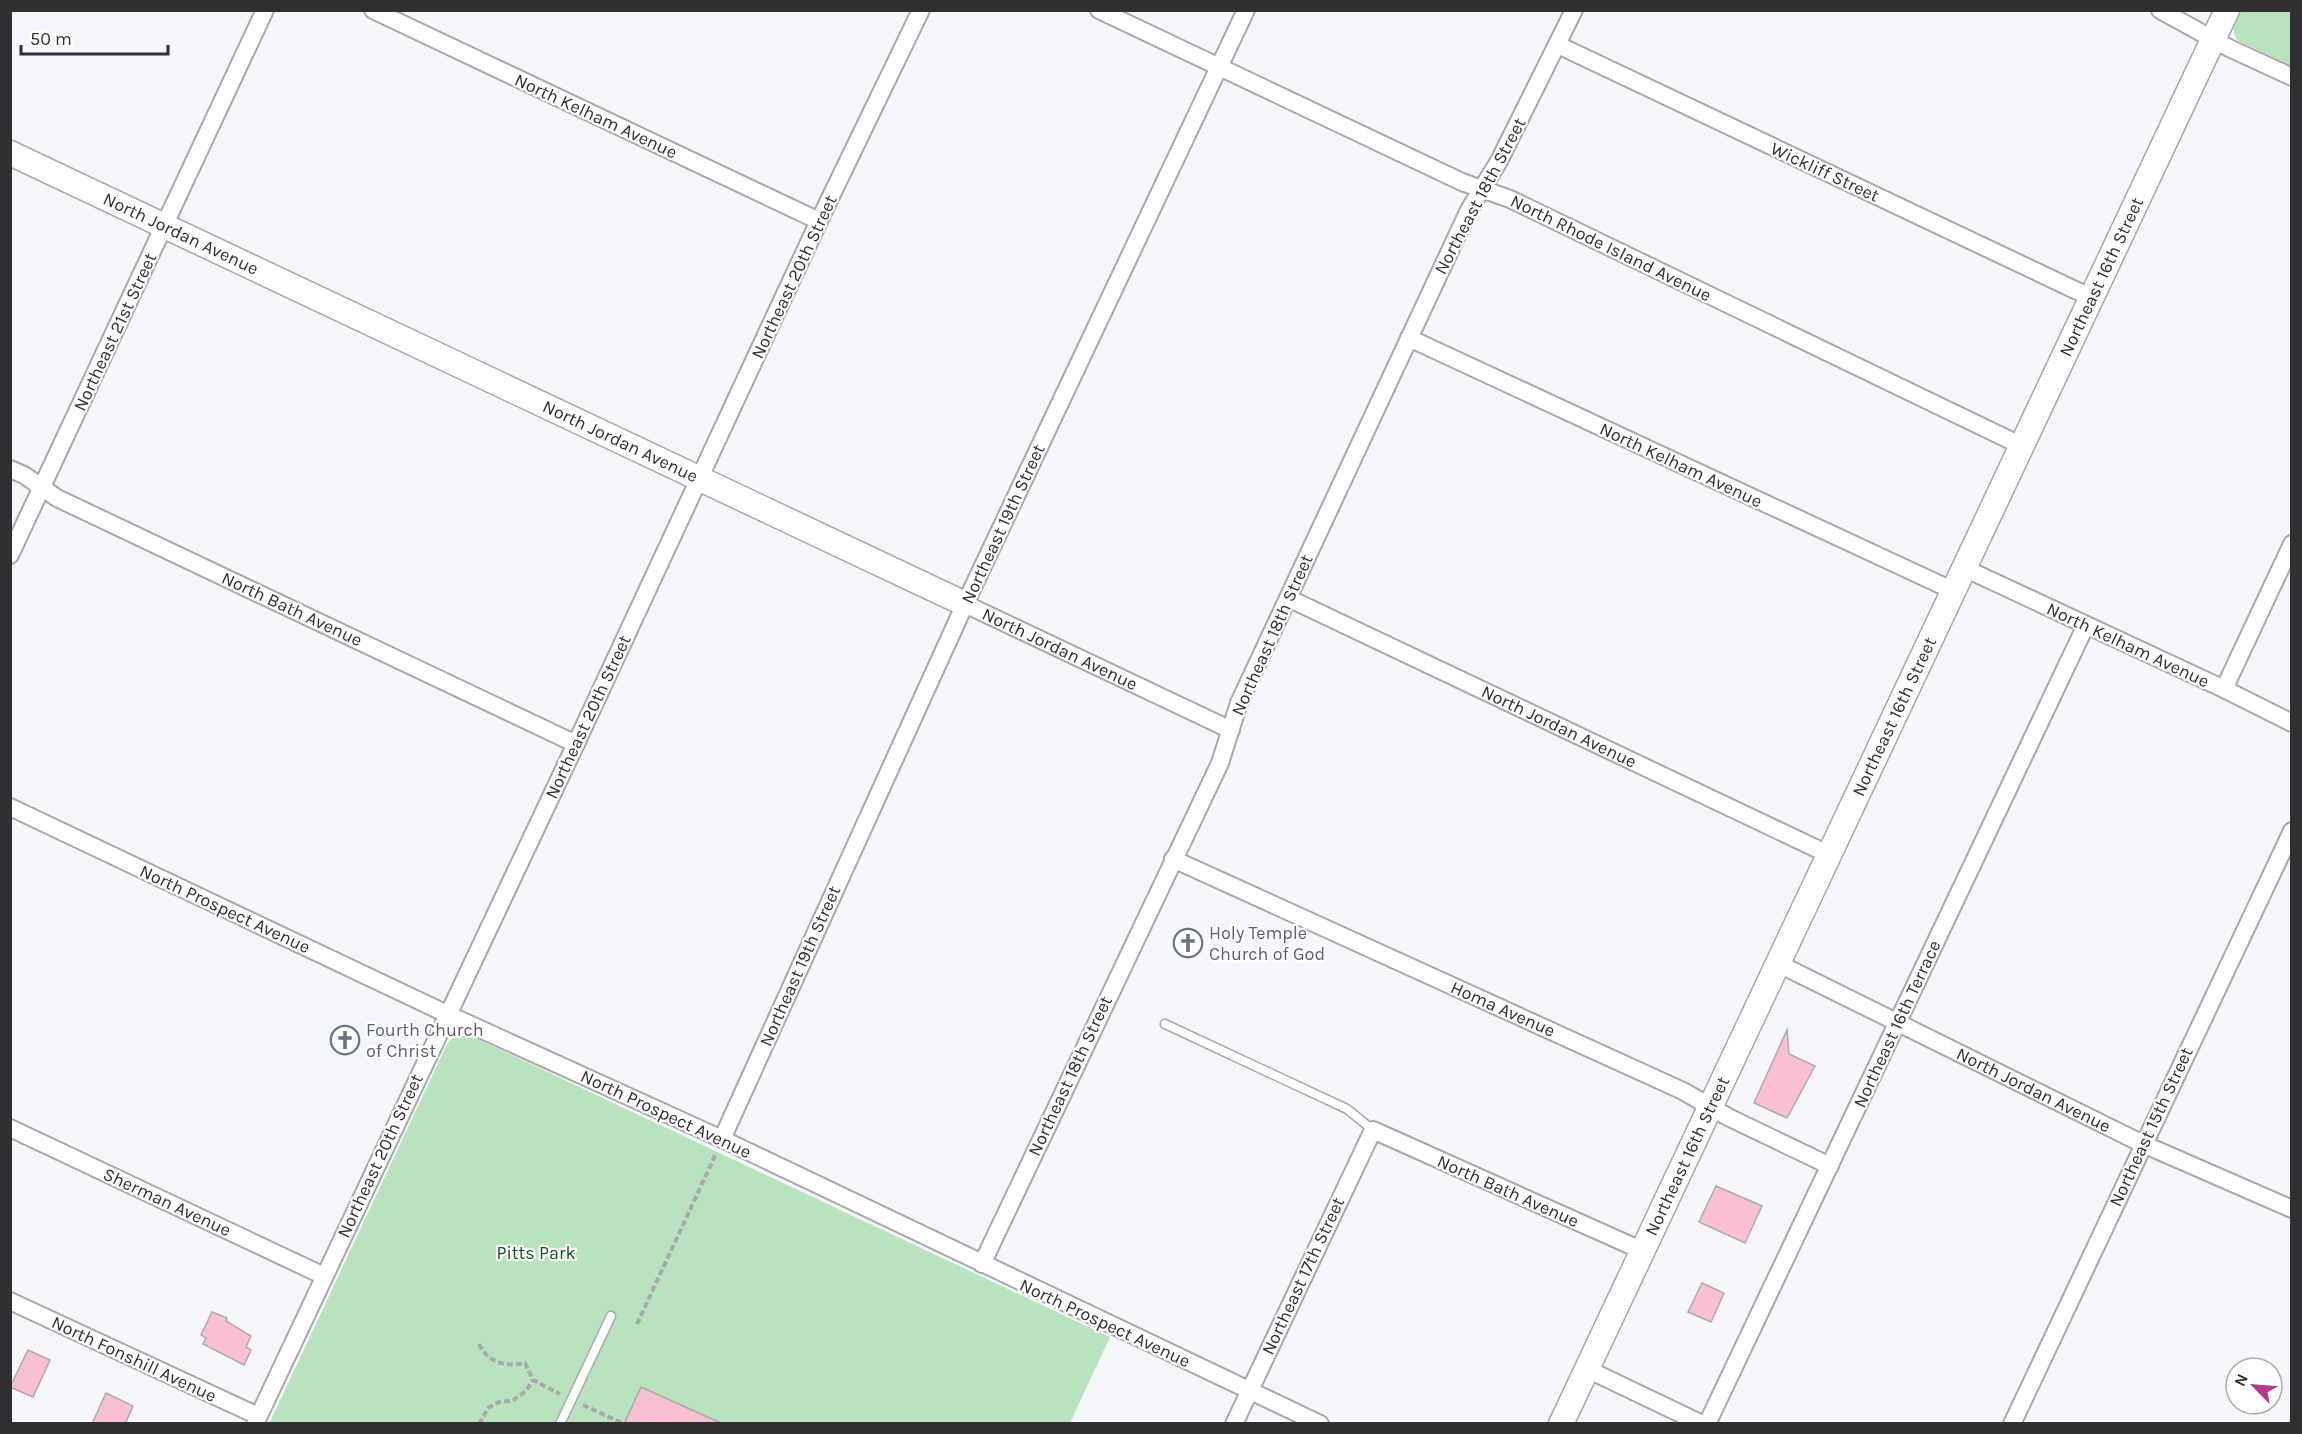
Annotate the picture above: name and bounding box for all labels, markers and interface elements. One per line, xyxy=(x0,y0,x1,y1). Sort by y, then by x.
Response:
scale bar xyxy=(21,18,168,56)
text: 50 m xyxy=(30,28,72,50)
street label: North Kelham Avenue xyxy=(511,69,681,163)
street label: Northeast 18th Street xyxy=(1429,114,1531,278)
street label: Wickliff Street xyxy=(1767,137,1883,207)
street label: North Jordan Avenue xyxy=(100,188,262,280)
street label: North Rhode Island Avenue xyxy=(1507,190,1715,306)
street label: Northeast 20th Street xyxy=(746,191,842,362)
street label: Northeast 16th Street xyxy=(2054,193,2148,360)
street label: Northeast 21st Street xyxy=(69,249,161,415)
street label: North Jordan Avenue xyxy=(539,395,702,487)
street label: North Kelham Avenue xyxy=(1596,418,1766,512)
street label: Northeast 19th Street xyxy=(956,440,1050,607)
street label: Northeast 18th Street xyxy=(1227,551,1318,719)
street label: North Bath Avenue xyxy=(218,567,366,651)
street label: North Kelham Avenue xyxy=(2043,598,2213,692)
street label: North Jordan Avenue xyxy=(979,603,1141,695)
street label: Northeast 20th Street xyxy=(540,631,636,802)
street label: Northeast 16th Street xyxy=(1847,633,1941,800)
street label: North Jordan Avenue xyxy=(1478,680,1640,773)
street label: North Prospect Avenue xyxy=(136,860,314,958)
street label: Northeast 19th Street xyxy=(755,882,845,1050)
place label: Holy Temple Church of God xyxy=(1209,922,1325,965)
church icon: Holy Temple Church of God xyxy=(1172,927,1204,959)
street label: Northeast 16th Terrace xyxy=(1848,937,1946,1111)
street label: Homa Avenue xyxy=(1447,976,1559,1042)
street label: Northeast 18th Street xyxy=(1023,992,1117,1160)
place label: Fourth Church of Christ xyxy=(366,1019,484,1062)
church icon: Fourth Church of Christ xyxy=(329,1024,361,1056)
street label: North Jordan Avenue xyxy=(1953,1043,2114,1137)
street label: Northeast 15th Street xyxy=(2104,1044,2198,1210)
street label: North Prospect Avenue xyxy=(577,1065,755,1163)
street label: Northeast 20th Street xyxy=(332,1070,428,1241)
street label: Northeast 16th Street xyxy=(1640,1073,1734,1239)
street label: North Bath Avenue xyxy=(1434,1150,1582,1232)
street label: Sherman Avenue xyxy=(100,1163,234,1241)
street label: Northeast 17th Street xyxy=(1257,1193,1349,1358)
park label: Pitts Park xyxy=(496,1242,576,1264)
street label: North Prospect Avenue xyxy=(1016,1274,1194,1372)
street label: North Fonshill Avenue xyxy=(48,1311,220,1407)
north arrow xyxy=(2224,1356,2284,1416)
text: N xyxy=(2230,1371,2252,1389)

